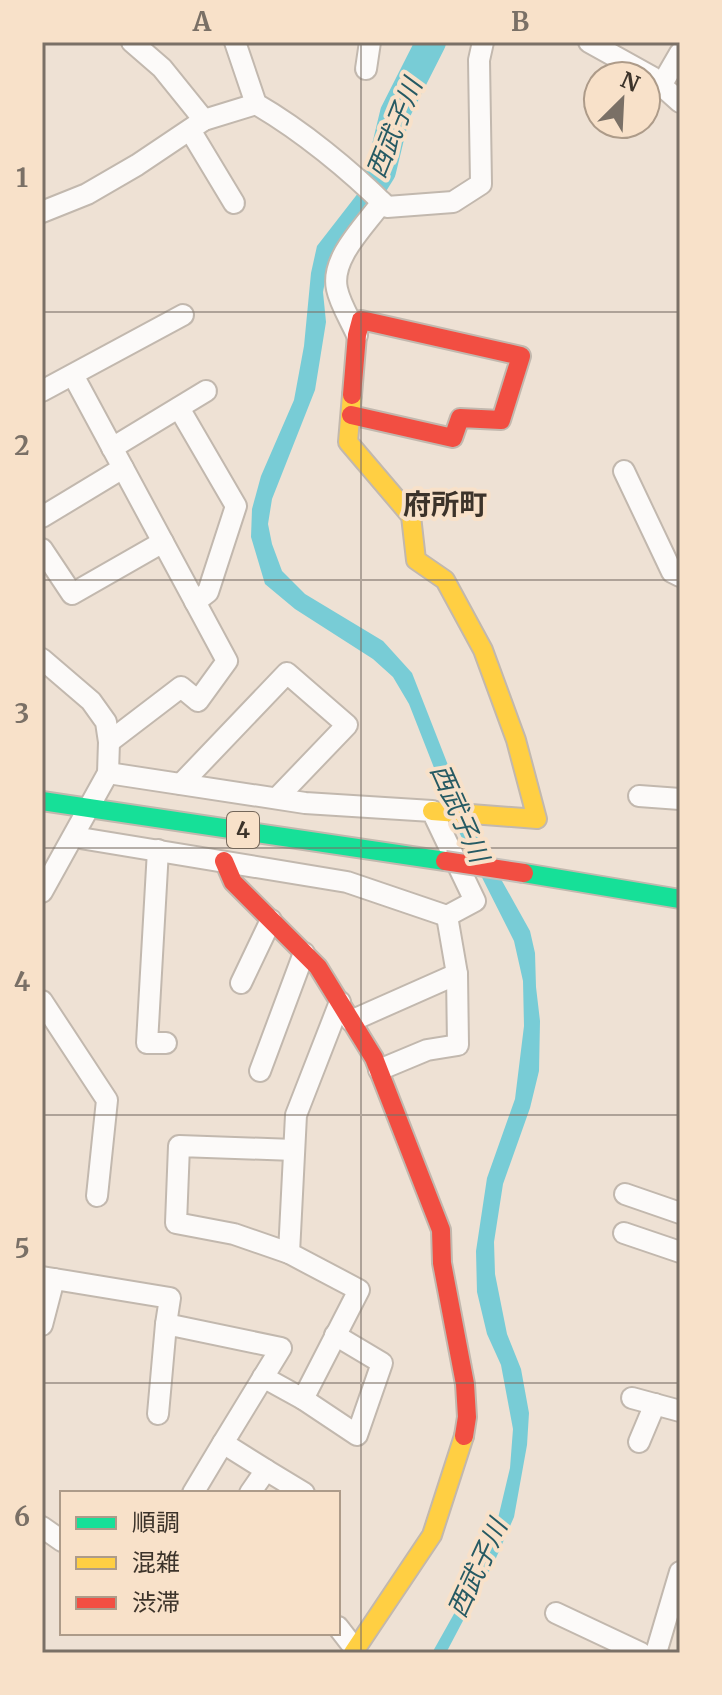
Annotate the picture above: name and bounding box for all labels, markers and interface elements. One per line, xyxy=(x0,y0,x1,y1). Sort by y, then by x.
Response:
text: A xyxy=(192,5,212,38)
text: B xyxy=(511,5,529,38)
north arrow xyxy=(582,60,662,140)
text: N xyxy=(616,65,644,98)
water label: 西武子川 xyxy=(359,71,430,182)
text: 1 xyxy=(16,161,28,194)
text: 2 xyxy=(14,429,30,462)
district label: 府所町 xyxy=(403,486,487,522)
text: 3 xyxy=(15,697,29,730)
water label: 西武子川 xyxy=(424,759,497,870)
road number: 4 xyxy=(227,812,259,848)
text: 4 xyxy=(14,965,31,998)
text: 5 xyxy=(14,1232,30,1265)
legend xyxy=(60,1491,340,1635)
text: 6 xyxy=(14,1500,30,1533)
text: 順調 xyxy=(132,1507,180,1538)
water label: 西武子川 xyxy=(440,1511,515,1622)
text: 混雑 xyxy=(132,1547,180,1578)
text: 渋滞 xyxy=(132,1587,180,1618)

